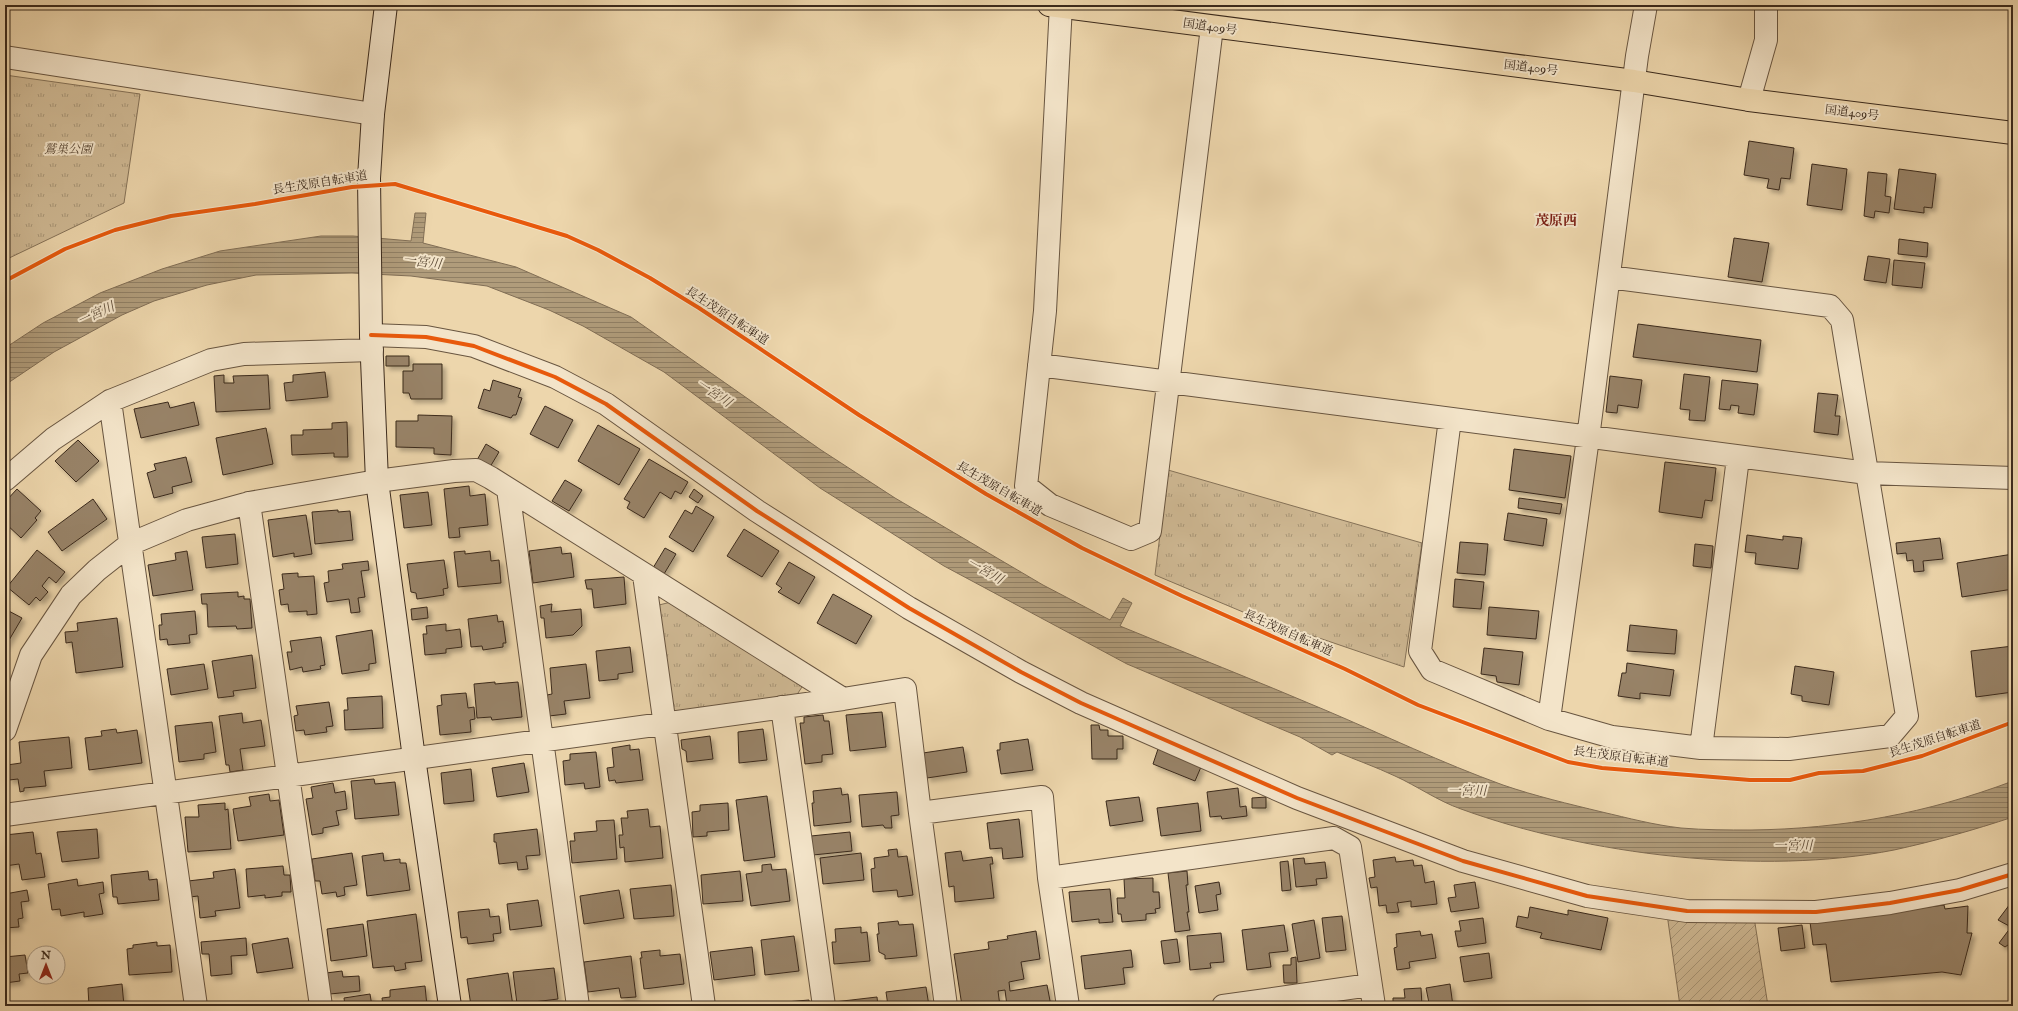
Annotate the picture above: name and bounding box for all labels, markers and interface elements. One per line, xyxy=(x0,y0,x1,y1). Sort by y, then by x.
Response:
street label: 国道409号 xyxy=(1182,16,1238,38)
street label: 国道409号 xyxy=(1503,57,1559,79)
street label: 国道409号 xyxy=(1824,102,1880,124)
park label: 鷲巣公園 xyxy=(44,142,94,157)
street label: 長生茂原自転車道 xyxy=(271,168,369,198)
district label: 茂原西 xyxy=(1535,212,1577,229)
water label: 一宮川 xyxy=(402,252,444,273)
street label: 長生茂原自転車道 xyxy=(683,284,771,348)
water label: 一宮川 xyxy=(75,298,119,329)
water label: 一宮川 xyxy=(693,375,736,412)
street label: 長生茂原自転車道 xyxy=(954,459,1044,519)
water label: 一宮川 xyxy=(964,555,1008,588)
street label: 長生茂原自転車道 xyxy=(1241,607,1335,659)
street label: 長生茂原自転車道 xyxy=(1887,717,1983,761)
street label: 長生茂原自転車道 xyxy=(1572,744,1670,770)
water label: 一宮川 xyxy=(1447,783,1488,799)
water label: 一宮川 xyxy=(1773,838,1815,854)
north arrow xyxy=(26,945,66,985)
text: N xyxy=(40,949,52,962)

